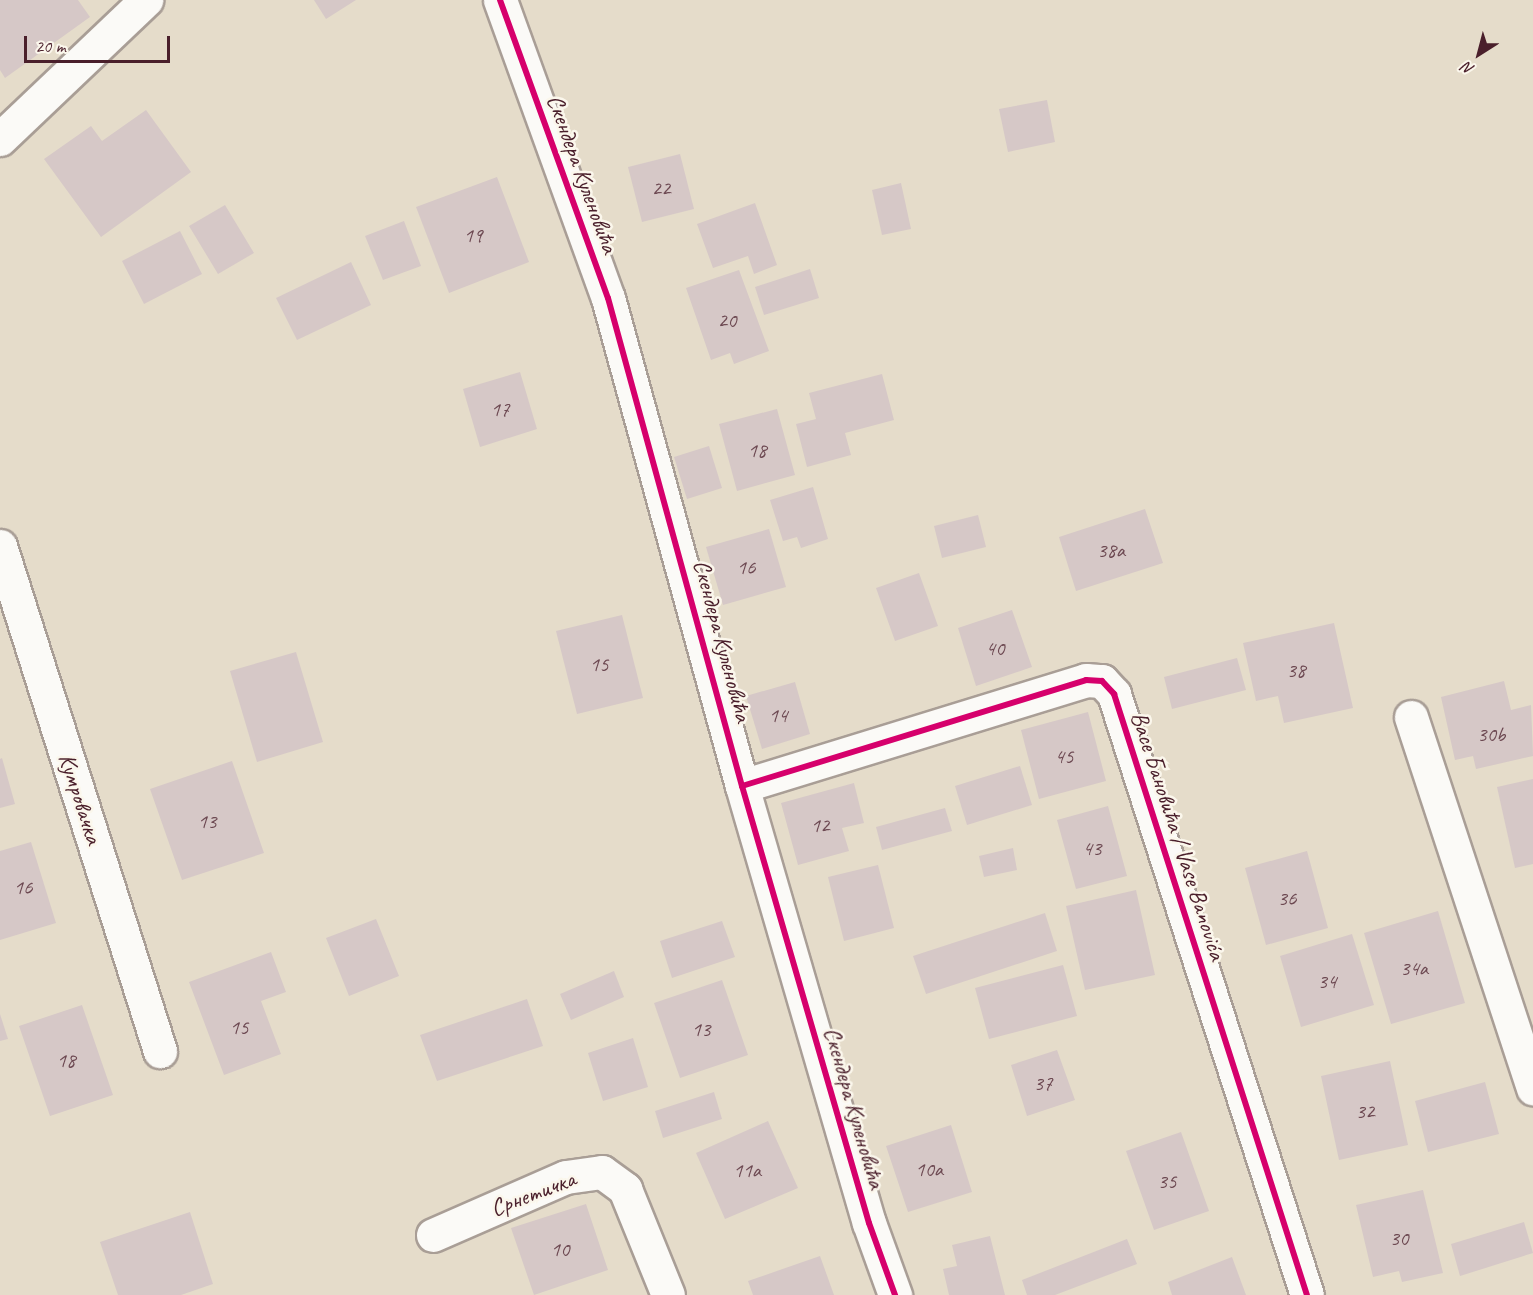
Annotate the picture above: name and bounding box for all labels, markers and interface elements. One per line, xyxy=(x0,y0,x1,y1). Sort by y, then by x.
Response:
scale bar xyxy=(27,24,172,62)
north arrow xyxy=(1449,24,1509,84)
text: 20 m xyxy=(35,35,66,57)
text: N xyxy=(1459,58,1478,80)
street label: Скендера Куленовића xyxy=(540,90,624,258)
house number: 22 xyxy=(652,175,670,201)
house number: 19 xyxy=(464,222,482,248)
house number: 20 xyxy=(718,307,736,333)
house number: 17 xyxy=(491,396,509,422)
house number: 18 xyxy=(748,437,766,463)
house number: 38a xyxy=(1097,537,1125,563)
house number: 16 xyxy=(737,554,755,580)
street label: Скендера Куленовића xyxy=(686,556,758,726)
house number: 40 xyxy=(986,635,1004,661)
house number: 15 xyxy=(590,651,608,677)
house number: 38 xyxy=(1287,657,1305,683)
house number: 14 xyxy=(769,702,787,728)
street label: Васе Бановића / Vase Banovića xyxy=(1124,709,1232,963)
house number: 30b xyxy=(1477,721,1505,747)
house number: 45 xyxy=(1055,743,1073,769)
street label: Кумровачка xyxy=(52,750,108,848)
house number: 13 xyxy=(198,808,216,834)
house number: 12 xyxy=(811,812,829,838)
house number: 43 xyxy=(1083,835,1101,861)
house number: 16 xyxy=(14,874,32,900)
house number: 36 xyxy=(1278,885,1296,911)
house number: 34a xyxy=(1400,955,1428,981)
house number: 34 xyxy=(1318,968,1336,994)
house number: 15 xyxy=(230,1014,248,1040)
house number: 13 xyxy=(692,1016,710,1042)
street label: Скендера Куленовића xyxy=(817,1023,891,1193)
house number: 18 xyxy=(57,1047,75,1073)
house number: 37 xyxy=(1034,1070,1052,1096)
house number: 32 xyxy=(1356,1098,1374,1124)
house number: 10a xyxy=(915,1156,943,1182)
house number: 11a xyxy=(733,1157,761,1183)
street label: Срнетичка xyxy=(486,1165,580,1223)
house number: 35 xyxy=(1158,1168,1176,1194)
house number: 30 xyxy=(1390,1225,1408,1251)
house number: 10 xyxy=(551,1236,569,1262)

